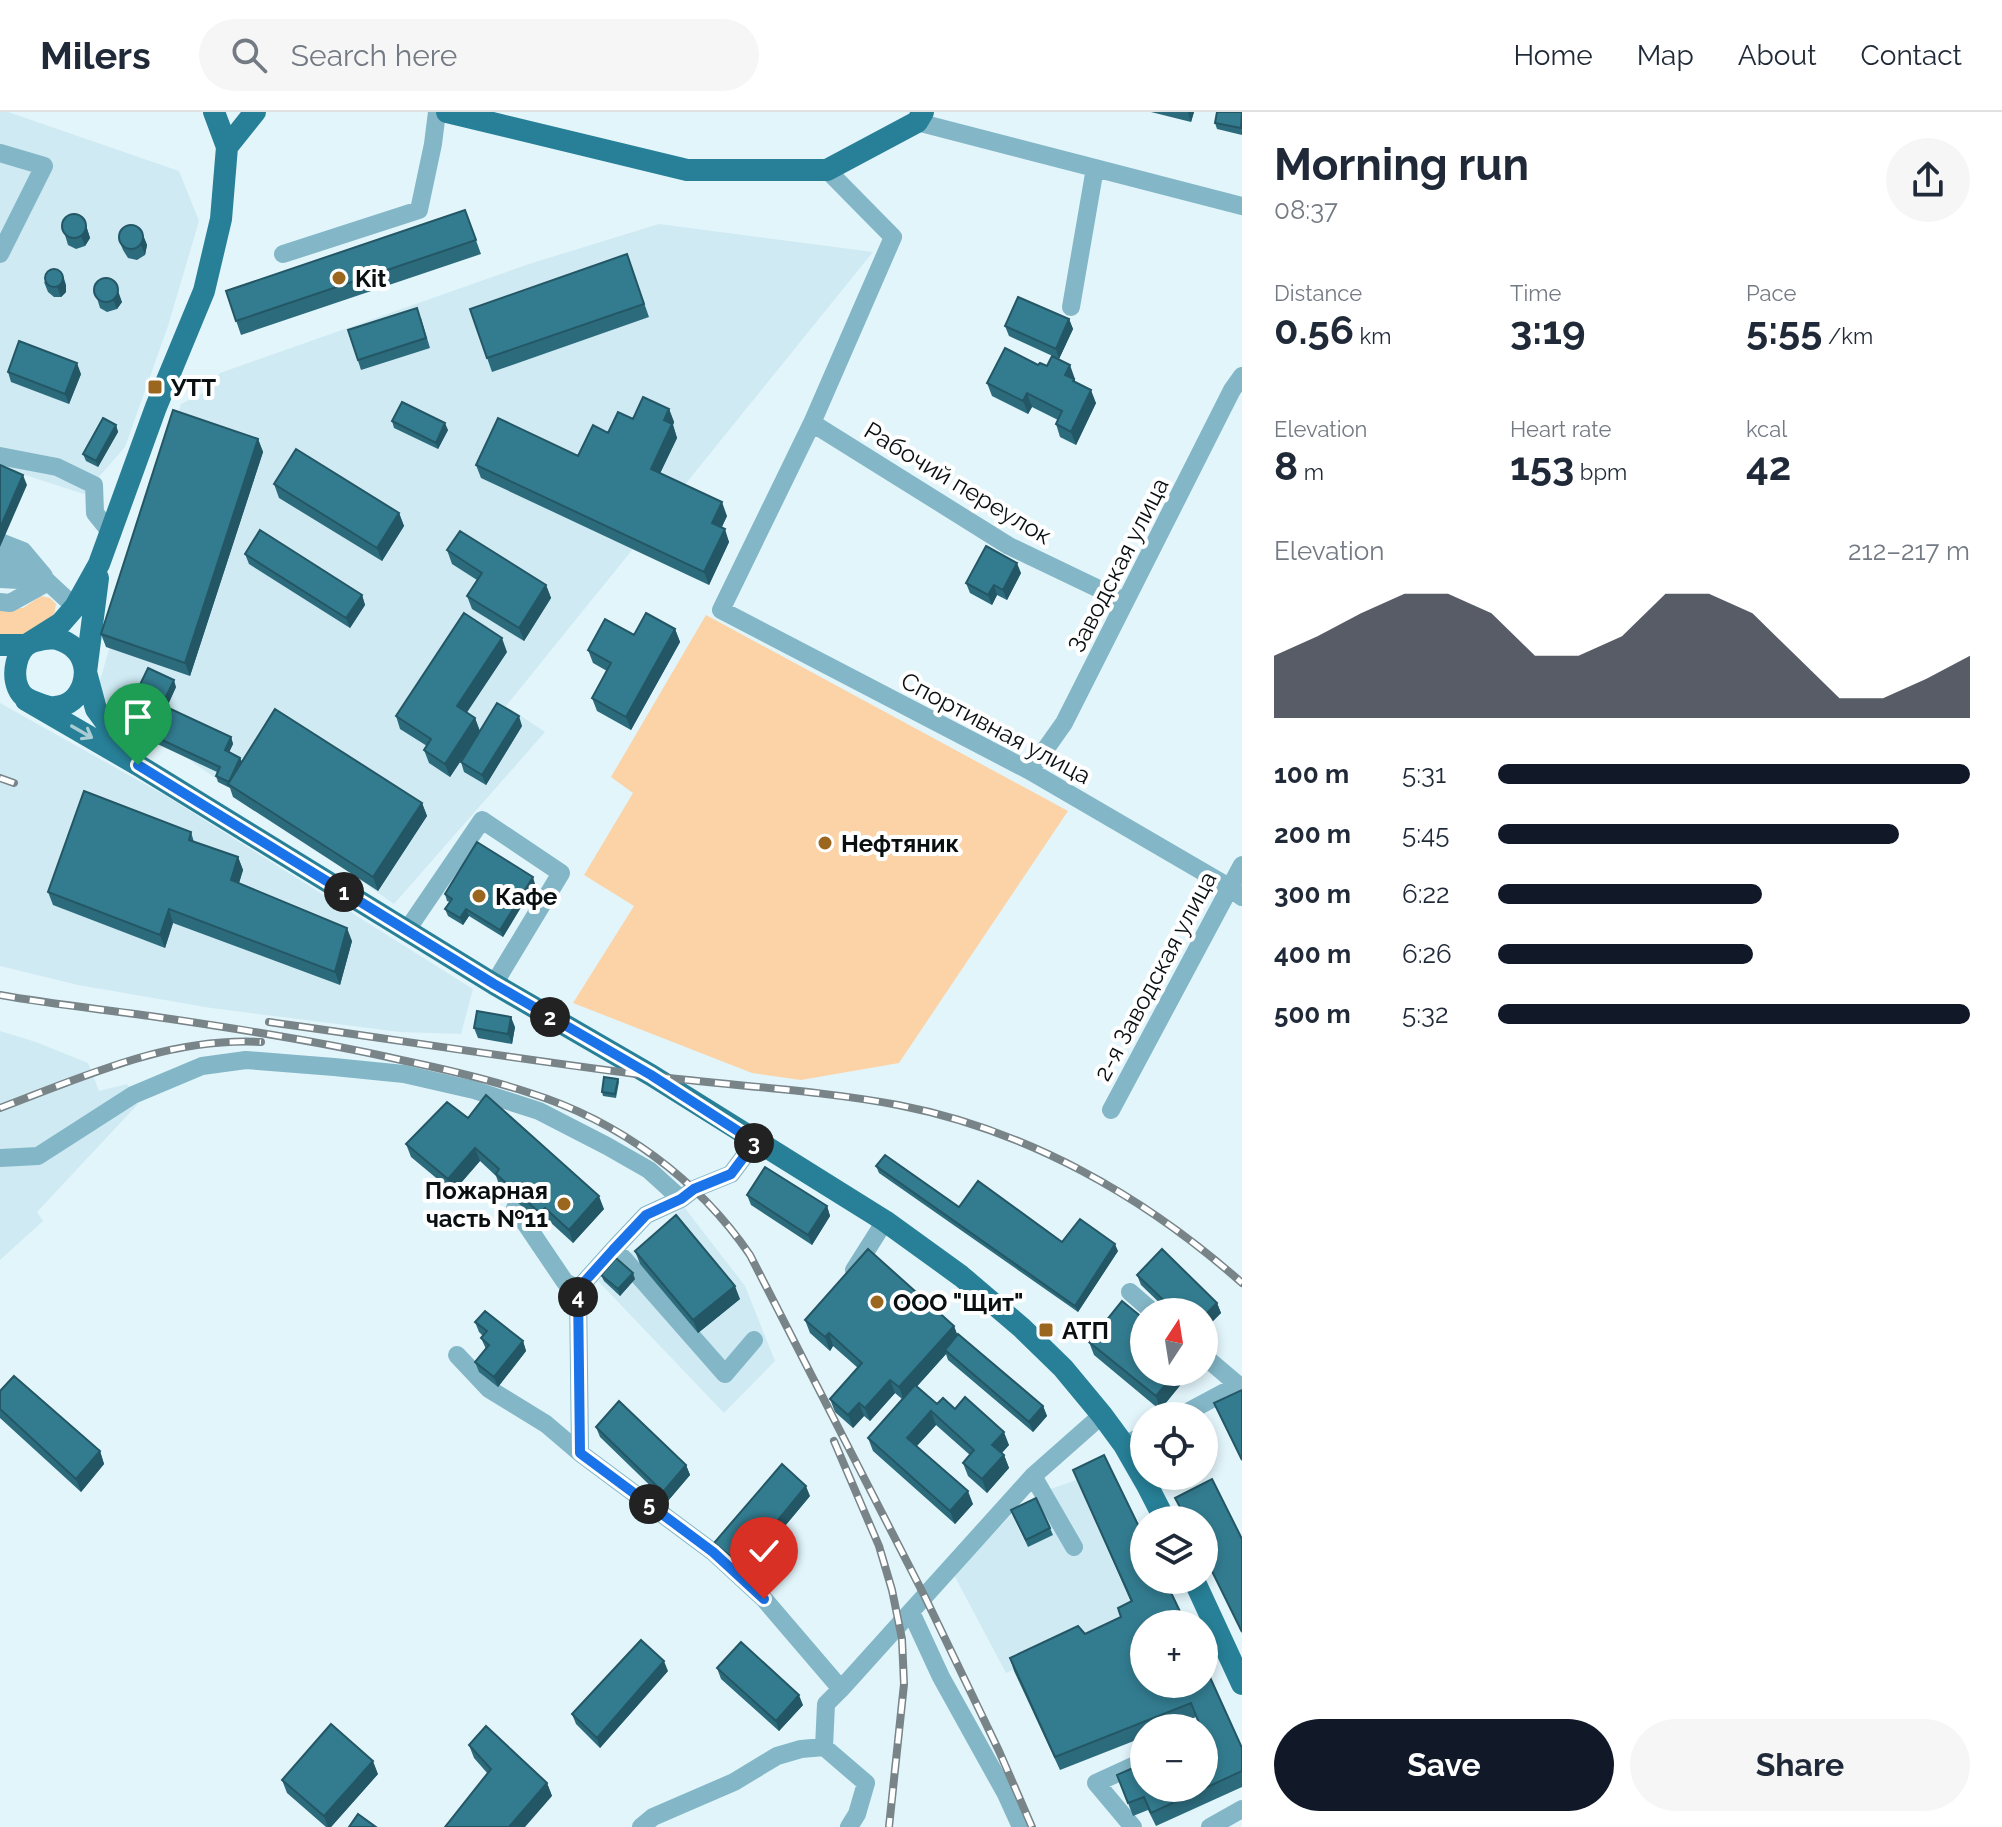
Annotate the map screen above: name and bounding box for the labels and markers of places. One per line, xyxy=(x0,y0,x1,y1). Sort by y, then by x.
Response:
place label: Kit xyxy=(355,264,386,293)
marker: Kit xyxy=(330,269,348,287)
place label: УТТ xyxy=(170,373,216,402)
marker: УТТ xyxy=(146,378,164,396)
pin xyxy=(104,683,172,765)
place label: Нефтяник xyxy=(841,829,959,858)
marker: Нефтяник xyxy=(816,834,834,852)
pin: 1 xyxy=(324,872,364,912)
place label: Кафе xyxy=(495,882,557,911)
marker: Кафе xyxy=(470,887,488,905)
pin: 2 xyxy=(530,997,570,1037)
pin: 3 xyxy=(734,1123,774,1163)
place label: Пожарная часть №11 xyxy=(425,1176,548,1233)
marker: Пожарная часть №11 xyxy=(555,1195,573,1213)
pin: 4 xyxy=(558,1277,598,1317)
place label: ООО "Щит" xyxy=(893,1288,1023,1317)
marker: ООО "Щит" xyxy=(868,1293,886,1311)
place label: АТП xyxy=(1062,1316,1109,1345)
marker: АТП xyxy=(1037,1321,1055,1339)
pin: 5 xyxy=(629,1484,669,1524)
pin xyxy=(730,1517,798,1599)

